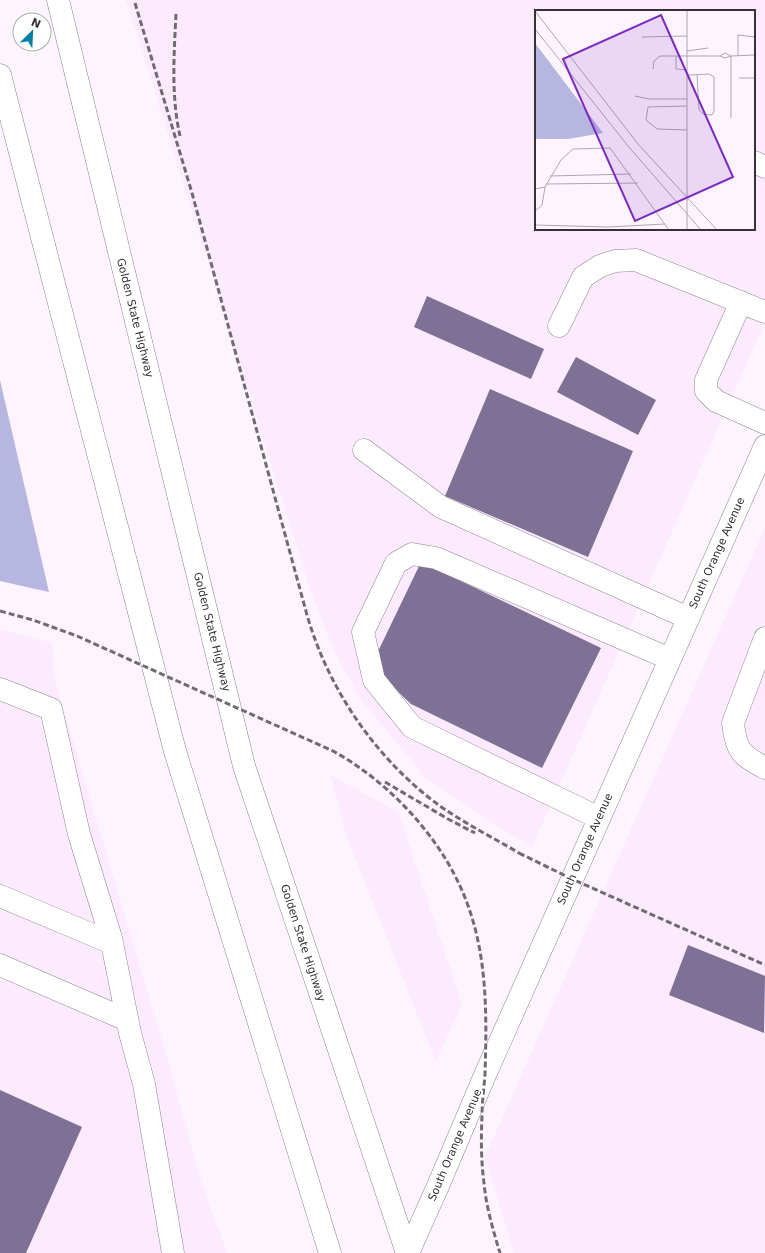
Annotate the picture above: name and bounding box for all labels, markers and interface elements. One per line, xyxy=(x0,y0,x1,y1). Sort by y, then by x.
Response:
inset map xyxy=(535,10,755,230)
north arrow xyxy=(12,12,52,52)
text: N xyxy=(29,16,43,31)
street label: Golden State Highway xyxy=(114,257,156,380)
street label: South Orange Avenue xyxy=(687,495,748,611)
street label: Golden State Highway xyxy=(191,571,233,694)
street label: South Orange Avenue xyxy=(555,791,616,907)
street label: Golden State Highway xyxy=(278,883,328,1004)
street label: South Orange Avenue xyxy=(425,1087,485,1203)

